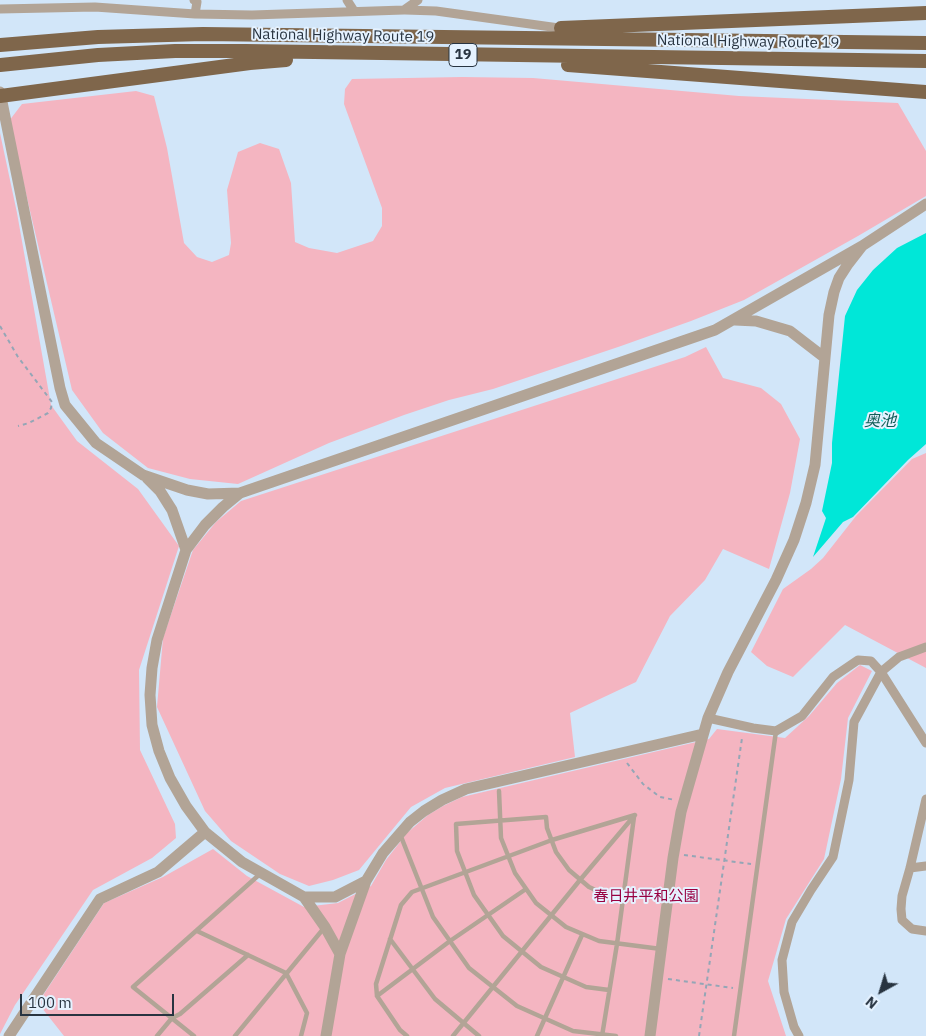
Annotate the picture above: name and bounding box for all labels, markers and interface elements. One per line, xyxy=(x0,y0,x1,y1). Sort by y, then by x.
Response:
street label: National Highway Route 19 xyxy=(252,25,434,47)
street label: National Highway Route 19 xyxy=(657,31,839,53)
road number: 19 xyxy=(449,44,477,66)
water label: 奥池 xyxy=(864,411,896,431)
park label: 春日井平和公園 xyxy=(594,888,698,906)
north arrow xyxy=(856,966,906,1016)
scale bar xyxy=(22,984,176,1016)
text: N xyxy=(862,992,881,1013)
text: 100 m xyxy=(28,993,72,1012)

